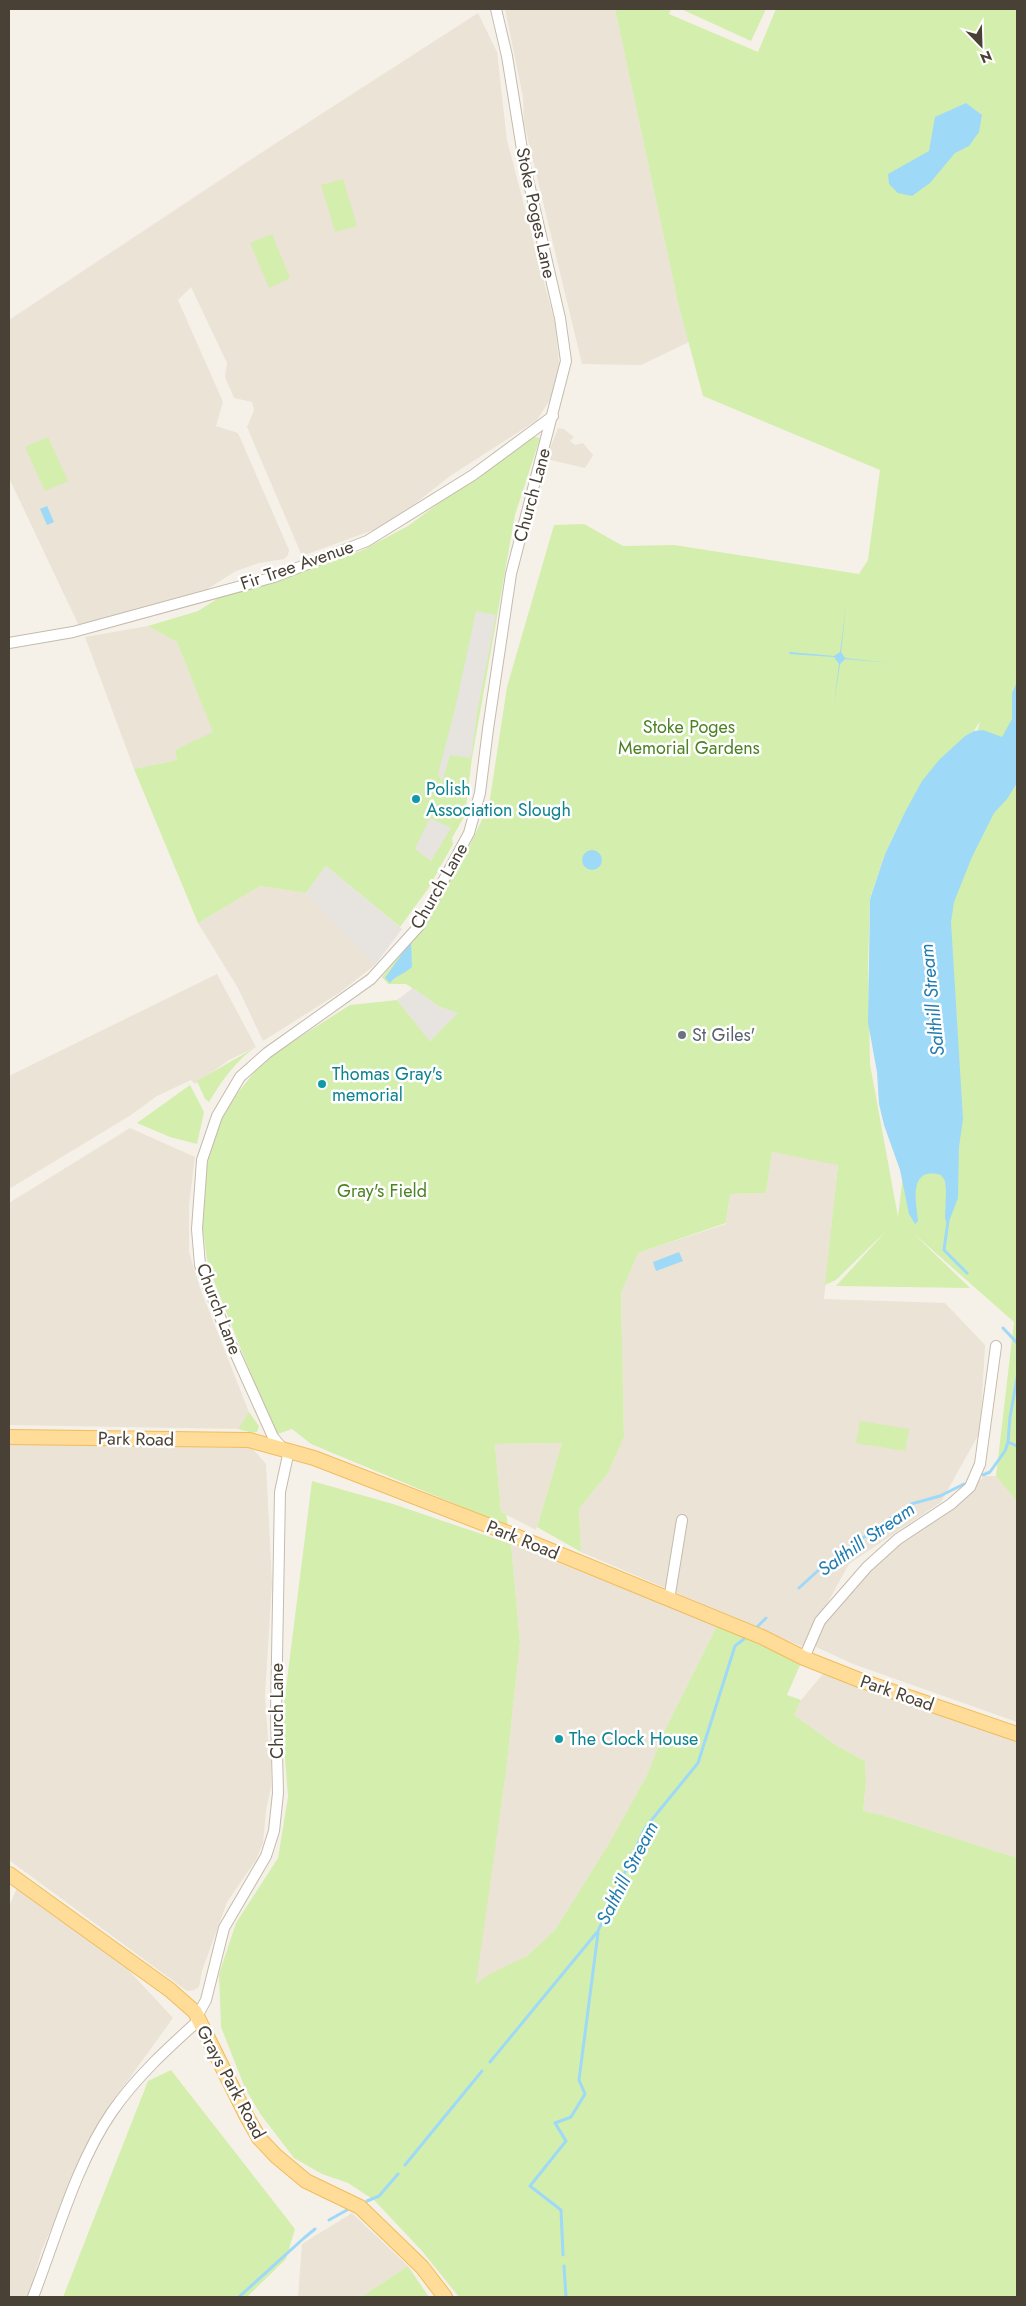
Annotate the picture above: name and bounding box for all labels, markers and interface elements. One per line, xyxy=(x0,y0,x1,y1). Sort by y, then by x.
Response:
north arrow xyxy=(956,20,1006,70)
text: N xyxy=(977,46,995,68)
street label: Stoke Poges Lane xyxy=(509,145,563,281)
street label: Church Lane xyxy=(507,445,557,545)
street label: Fir Tree Avenue xyxy=(237,533,357,597)
park label: Stoke Poges Memorial Gardens xyxy=(618,714,760,761)
place label: Polish Association Slough xyxy=(426,776,571,823)
marker: Polish Association Slough xyxy=(410,793,422,805)
street label: Church Lane xyxy=(404,838,474,934)
water label: Salthill Stream xyxy=(913,942,951,1058)
place label: St Giles' xyxy=(692,1022,755,1048)
marker: St Giles' xyxy=(676,1029,688,1041)
place label: Thomas Gray's memorial xyxy=(332,1061,442,1108)
marker: Thomas Gray's memorial xyxy=(316,1078,328,1090)
park label: Gray's Field xyxy=(337,1178,427,1204)
street label: Church Lane xyxy=(190,1259,248,1359)
street label: Park Road xyxy=(98,1425,174,1453)
water label: Salthill Stream xyxy=(812,1496,920,1582)
street label: Park Road xyxy=(483,1514,563,1566)
street label: Church Lane xyxy=(264,1663,290,1759)
street label: Park Road xyxy=(857,1668,937,1718)
place label: The Clock House xyxy=(569,1726,698,1752)
marker: The Clock House xyxy=(553,1733,565,1745)
water label: Salthill Stream xyxy=(589,1817,665,1929)
street label: Grays Park Road xyxy=(190,2020,272,2144)

